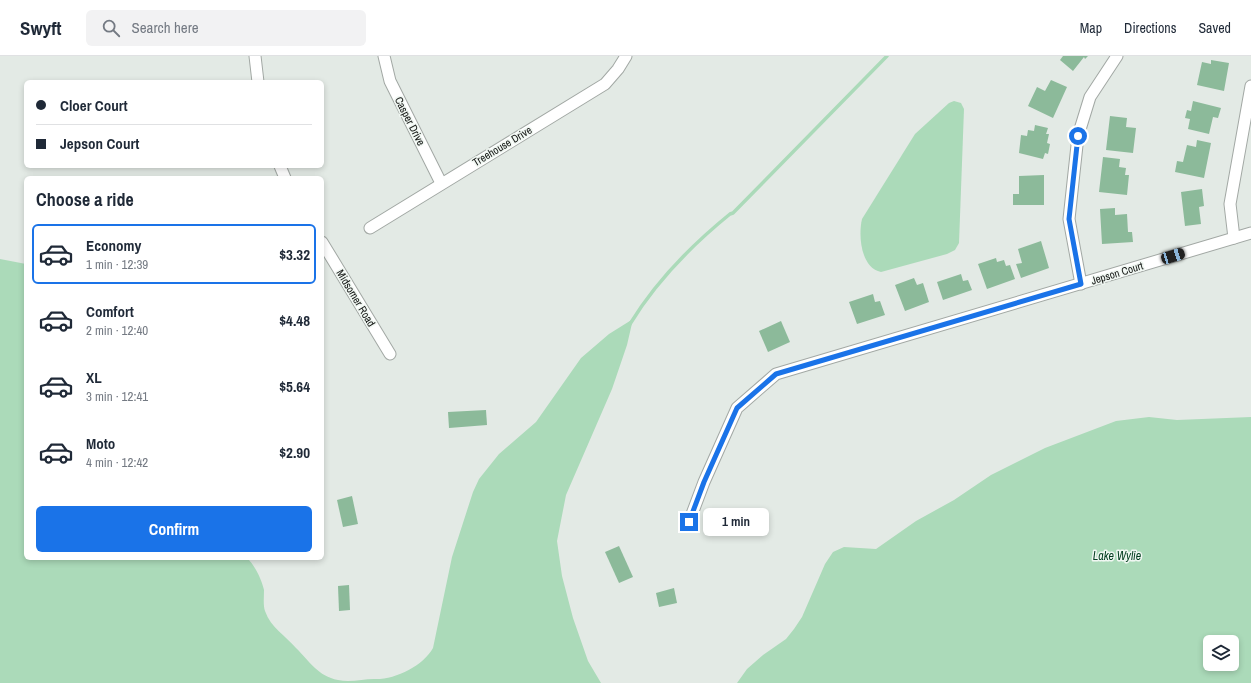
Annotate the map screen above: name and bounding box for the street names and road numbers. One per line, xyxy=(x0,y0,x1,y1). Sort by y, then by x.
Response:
street label: Casper Drive xyxy=(392,94,428,148)
street label: Treehouse Drive xyxy=(470,123,534,169)
street label: Jepson Court xyxy=(1089,258,1145,288)
street label: Midsomer Road xyxy=(333,267,379,329)

